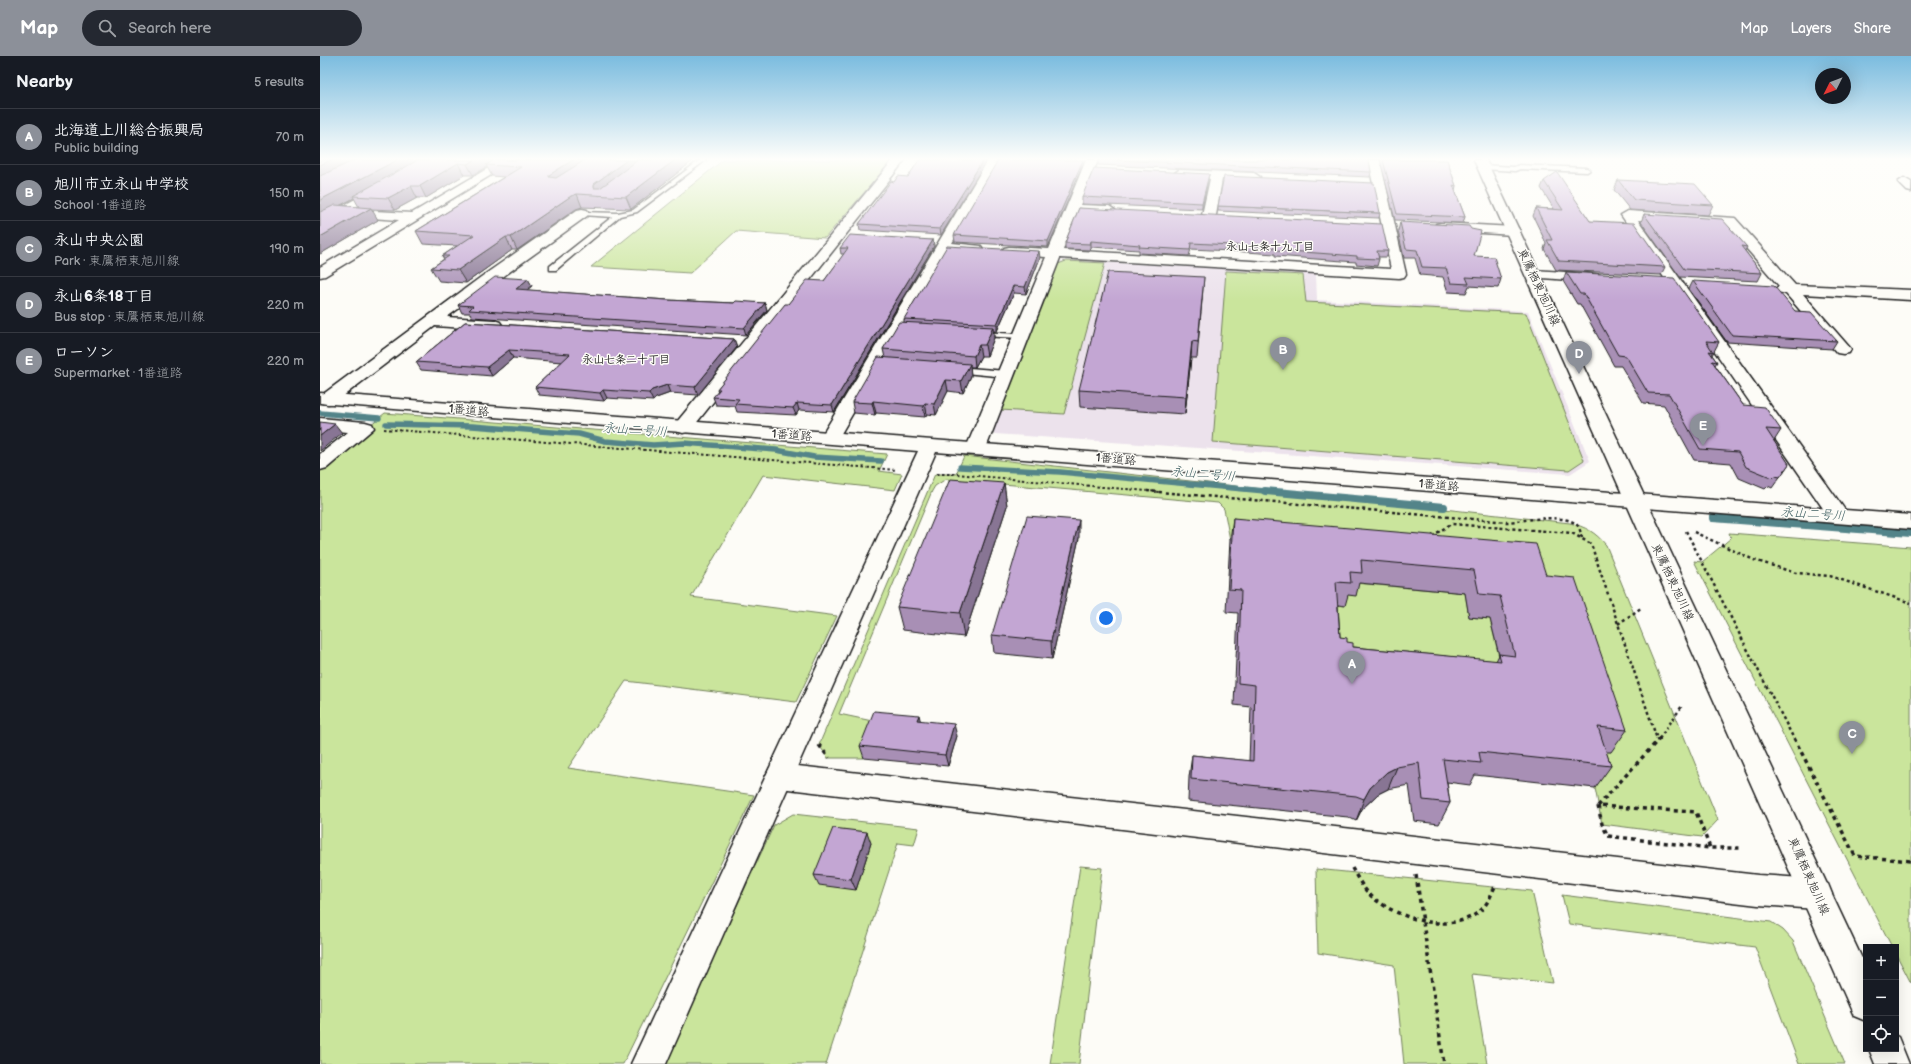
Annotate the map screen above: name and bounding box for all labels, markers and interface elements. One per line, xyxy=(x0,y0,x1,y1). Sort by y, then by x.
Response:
search box xyxy=(82,10,362,46)
text: Map xyxy=(20,17,58,40)
icon: search xyxy=(96,17,118,39)
text: Search here xyxy=(128,19,211,38)
text: Map xyxy=(1740,20,1768,37)
text: Layers xyxy=(1790,20,1832,37)
text: Share xyxy=(1854,20,1891,37)
north arrow xyxy=(1815,68,1851,104)
text: Nearby xyxy=(16,72,73,92)
text: 5 results xyxy=(254,74,304,90)
text: 北海道上川総合振興局 xyxy=(54,121,204,140)
text: A xyxy=(25,129,33,145)
text: 70 m xyxy=(276,129,304,145)
text: Public building xyxy=(54,140,139,156)
text: 旭川市立永山中学校 xyxy=(54,175,189,194)
text: B xyxy=(24,185,34,201)
text: 150 m xyxy=(270,185,304,201)
text: School · 1番道路 xyxy=(54,197,146,213)
text: 永山中央公園 xyxy=(54,231,144,250)
district label: 永山七条十九丁目 xyxy=(1226,240,1314,253)
text: C xyxy=(24,241,34,257)
text: 190 m xyxy=(270,241,304,257)
street label: 東鷹栖東旭川線 xyxy=(1514,246,1563,328)
text: Park · 東鷹栖東旭川線 xyxy=(54,253,180,269)
text: 永山6条18丁目 xyxy=(54,287,153,306)
text: D xyxy=(24,297,34,313)
text: 220 m xyxy=(267,297,304,313)
text: Bus stop · 東鷹栖東旭川線 xyxy=(54,309,205,325)
pin: B xyxy=(1270,337,1296,370)
pin: D xyxy=(1566,341,1592,374)
text: ローソン xyxy=(54,343,114,362)
text: E xyxy=(25,353,33,369)
text: 220 m xyxy=(267,353,304,369)
district label: 永山七条二十丁目 xyxy=(582,353,670,366)
text: Supermarket · 1番道路 xyxy=(54,365,182,381)
street label: 1番道路 xyxy=(448,401,490,420)
pin: E xyxy=(1690,413,1716,446)
water label: 永山二号川 xyxy=(602,420,668,440)
street label: 1番道路 xyxy=(771,427,813,444)
street label: 1番道路 xyxy=(1095,450,1137,469)
water label: 永山二号川 xyxy=(1170,463,1236,485)
street label: 1番道路 xyxy=(1418,476,1460,495)
water label: 永山二号川 xyxy=(1780,504,1846,524)
street label: 東鷹栖東旭川線 xyxy=(1648,541,1697,623)
your location xyxy=(1096,608,1116,628)
pin: A xyxy=(1339,651,1365,684)
pin: C xyxy=(1839,721,1865,754)
street label: 東鷹栖東旭川線 xyxy=(1785,835,1832,918)
map controls xyxy=(1863,944,1899,1052)
button: + xyxy=(1863,944,1899,980)
button: − xyxy=(1863,980,1899,1016)
button: locate xyxy=(1863,1016,1899,1052)

